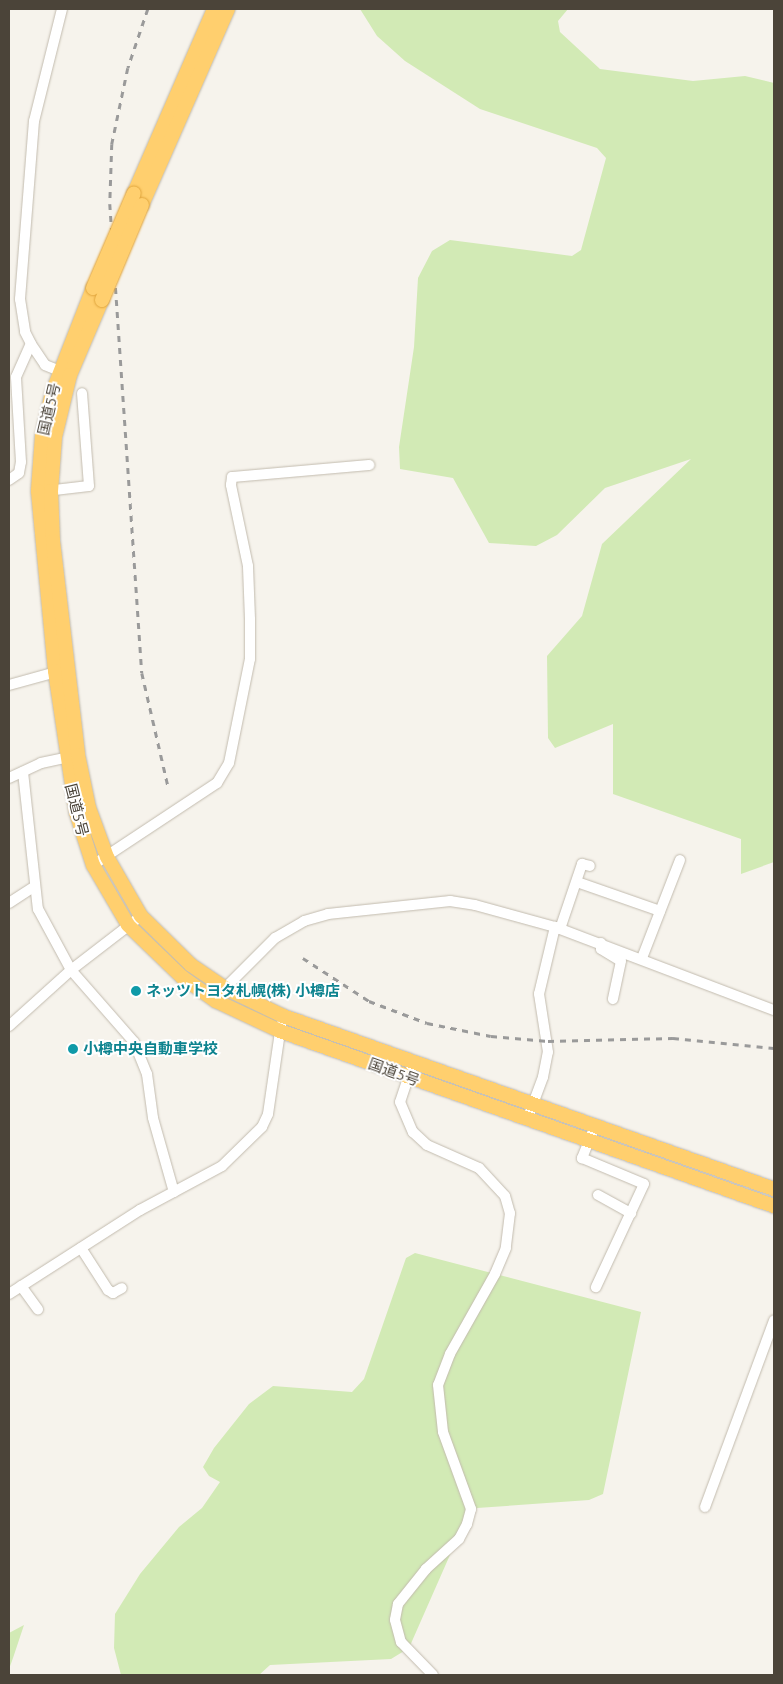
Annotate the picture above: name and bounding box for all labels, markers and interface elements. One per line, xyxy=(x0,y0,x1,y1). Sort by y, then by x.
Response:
street label: 国道5号 xyxy=(34,381,64,437)
street label: 国道5号 xyxy=(62,782,92,838)
place label: ネッツトヨタ札幌(株) 小樽店 xyxy=(146,982,340,1000)
marker: ネッツトヨタ札幌(株) 小樽店 xyxy=(130,985,142,997)
place label: 小樽中央自動車学校 xyxy=(83,1040,218,1058)
marker: 小樽中央自動車学校 xyxy=(67,1043,79,1055)
street label: 国道5号 xyxy=(366,1054,422,1090)

